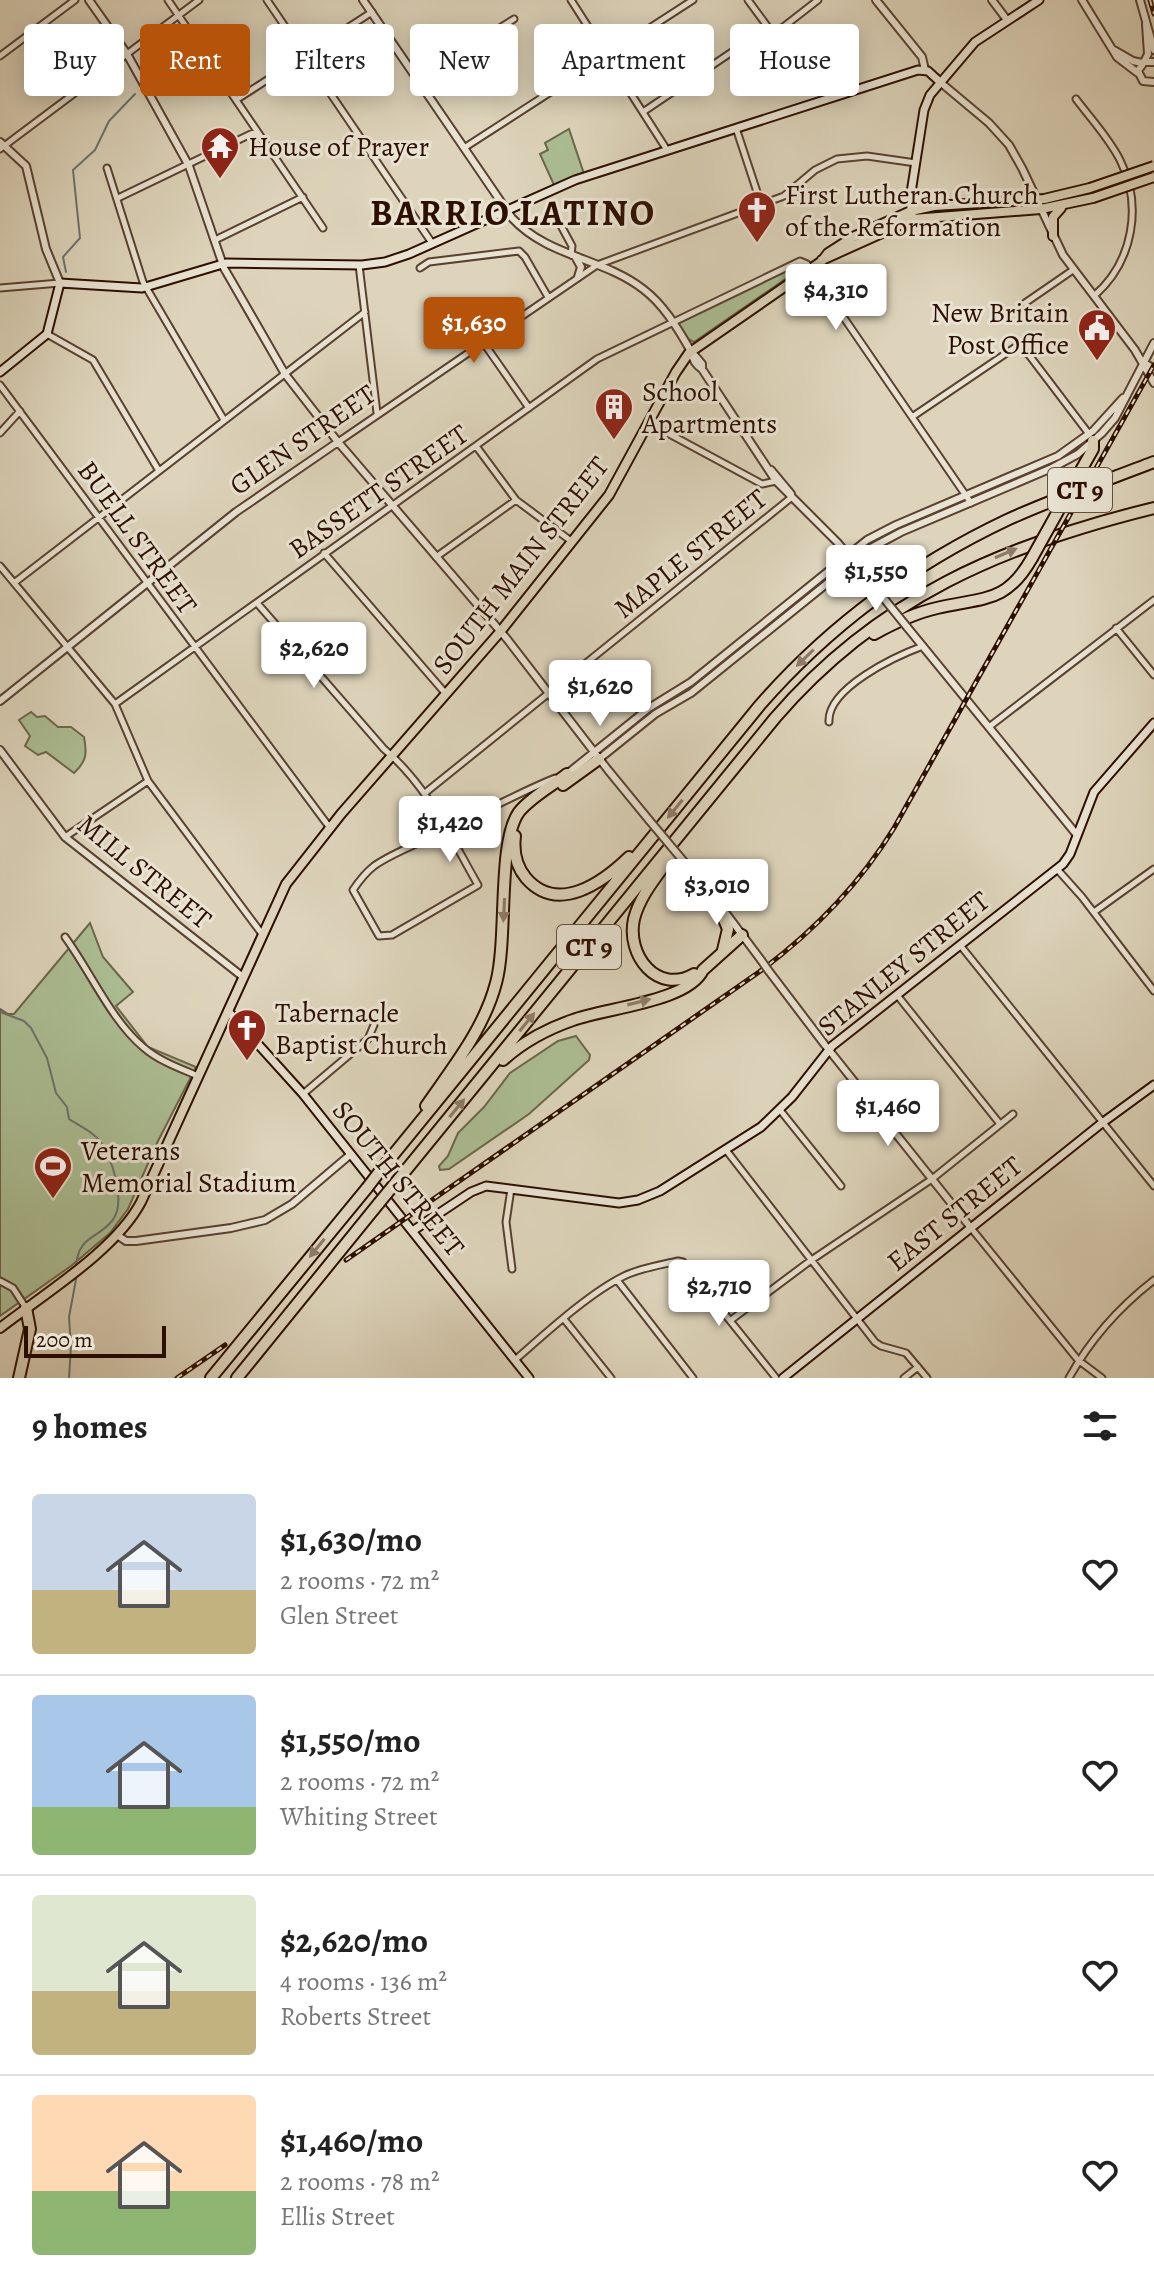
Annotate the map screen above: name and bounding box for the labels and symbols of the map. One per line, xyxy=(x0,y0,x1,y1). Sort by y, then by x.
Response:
temple icon: House of Prayer xyxy=(199,125,241,180)
place label: House of Prayer xyxy=(248,128,429,166)
place label: First Lutheran Church of the Reformation xyxy=(785,176,1039,246)
district label: BARRIO LATINO xyxy=(370,188,656,237)
church icon: First Lutheran Church of the Reformation xyxy=(736,189,778,244)
pin: $4,310 xyxy=(771,264,901,332)
place label: New Britain Post Office xyxy=(931,294,1069,364)
pin: $1,630 xyxy=(409,297,539,365)
public building icon: New Britain Post Office xyxy=(1076,307,1118,362)
place label: School Apartments xyxy=(641,373,777,443)
street label: GLEN STREET xyxy=(222,375,383,504)
building icon: School Apartments xyxy=(593,386,635,441)
street label: BASSETT STREET xyxy=(281,416,476,568)
street label: SOUTH MAIN STREET xyxy=(424,449,618,682)
street label: BUELL STREET xyxy=(69,453,206,622)
road number: CT 9 xyxy=(1048,468,1112,512)
street label: MAPLE STREET xyxy=(606,480,775,627)
pin: $1,550 xyxy=(811,545,941,613)
one-way arrow xyxy=(995,546,1018,559)
pin: $2,620 xyxy=(249,622,379,690)
one-way arrow xyxy=(796,648,815,667)
pin: $1,620 xyxy=(535,660,665,728)
pin: $1,420 xyxy=(385,796,515,864)
one-way arrow xyxy=(668,799,684,819)
street label: MILL STREET xyxy=(69,806,220,938)
pin: $3,010 xyxy=(652,859,782,927)
street label: STANLEY STREET xyxy=(809,882,998,1045)
one-way arrow xyxy=(497,898,510,923)
road number: CT 9 xyxy=(557,925,621,969)
place label: Tabernacle Baptist Church xyxy=(275,994,448,1064)
one-way arrow xyxy=(626,996,651,1008)
church icon: Tabernacle Baptist Church xyxy=(226,1007,268,1062)
one-way arrow xyxy=(519,1012,535,1032)
pin: $1,460 xyxy=(823,1080,953,1148)
street label: SOUTH STREET xyxy=(323,1093,473,1265)
one-way arrow xyxy=(448,1099,465,1119)
place label: Veterans Memorial Stadium xyxy=(80,1132,297,1202)
sports icon: Veterans Memorial Stadium xyxy=(32,1145,74,1200)
street label: EAST STREET xyxy=(879,1147,1030,1280)
one-way arrow xyxy=(309,1238,326,1258)
pin: $2,710 xyxy=(654,1260,784,1328)
scale bar xyxy=(24,1322,166,1358)

